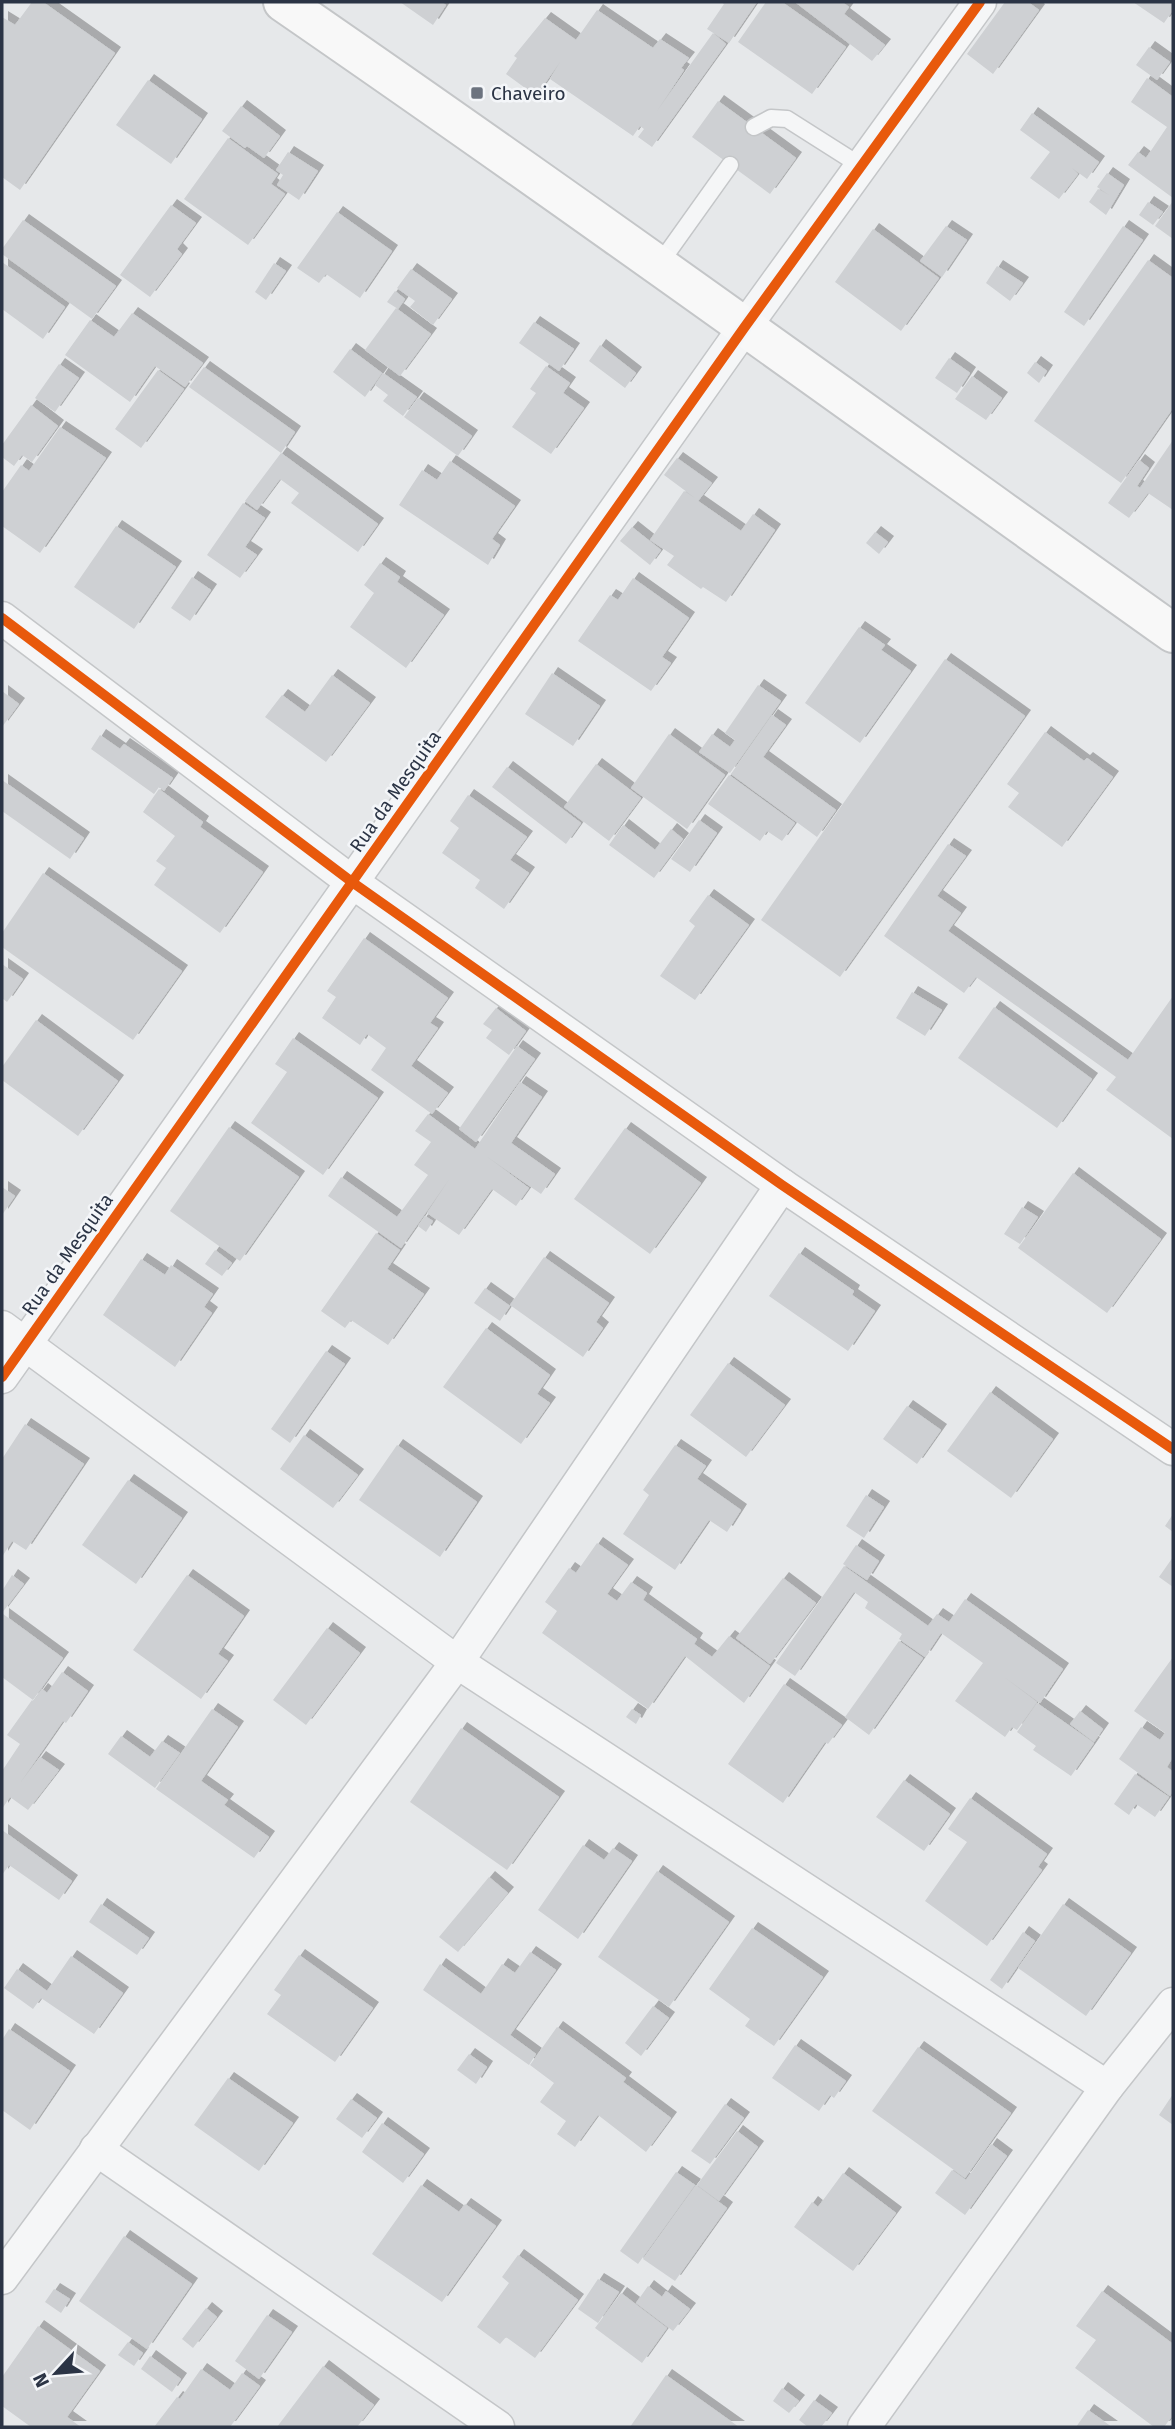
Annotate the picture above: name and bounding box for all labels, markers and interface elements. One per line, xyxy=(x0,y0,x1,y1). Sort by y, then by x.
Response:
place label: Chaveiro xyxy=(491,82,565,105)
marker: Chaveiro xyxy=(469,85,485,101)
street label: Rua da Mesquita xyxy=(345,726,446,857)
street label: Rua da Mesquita xyxy=(17,1189,118,1320)
north arrow xyxy=(21,2338,91,2408)
text: N xyxy=(28,2370,54,2391)

